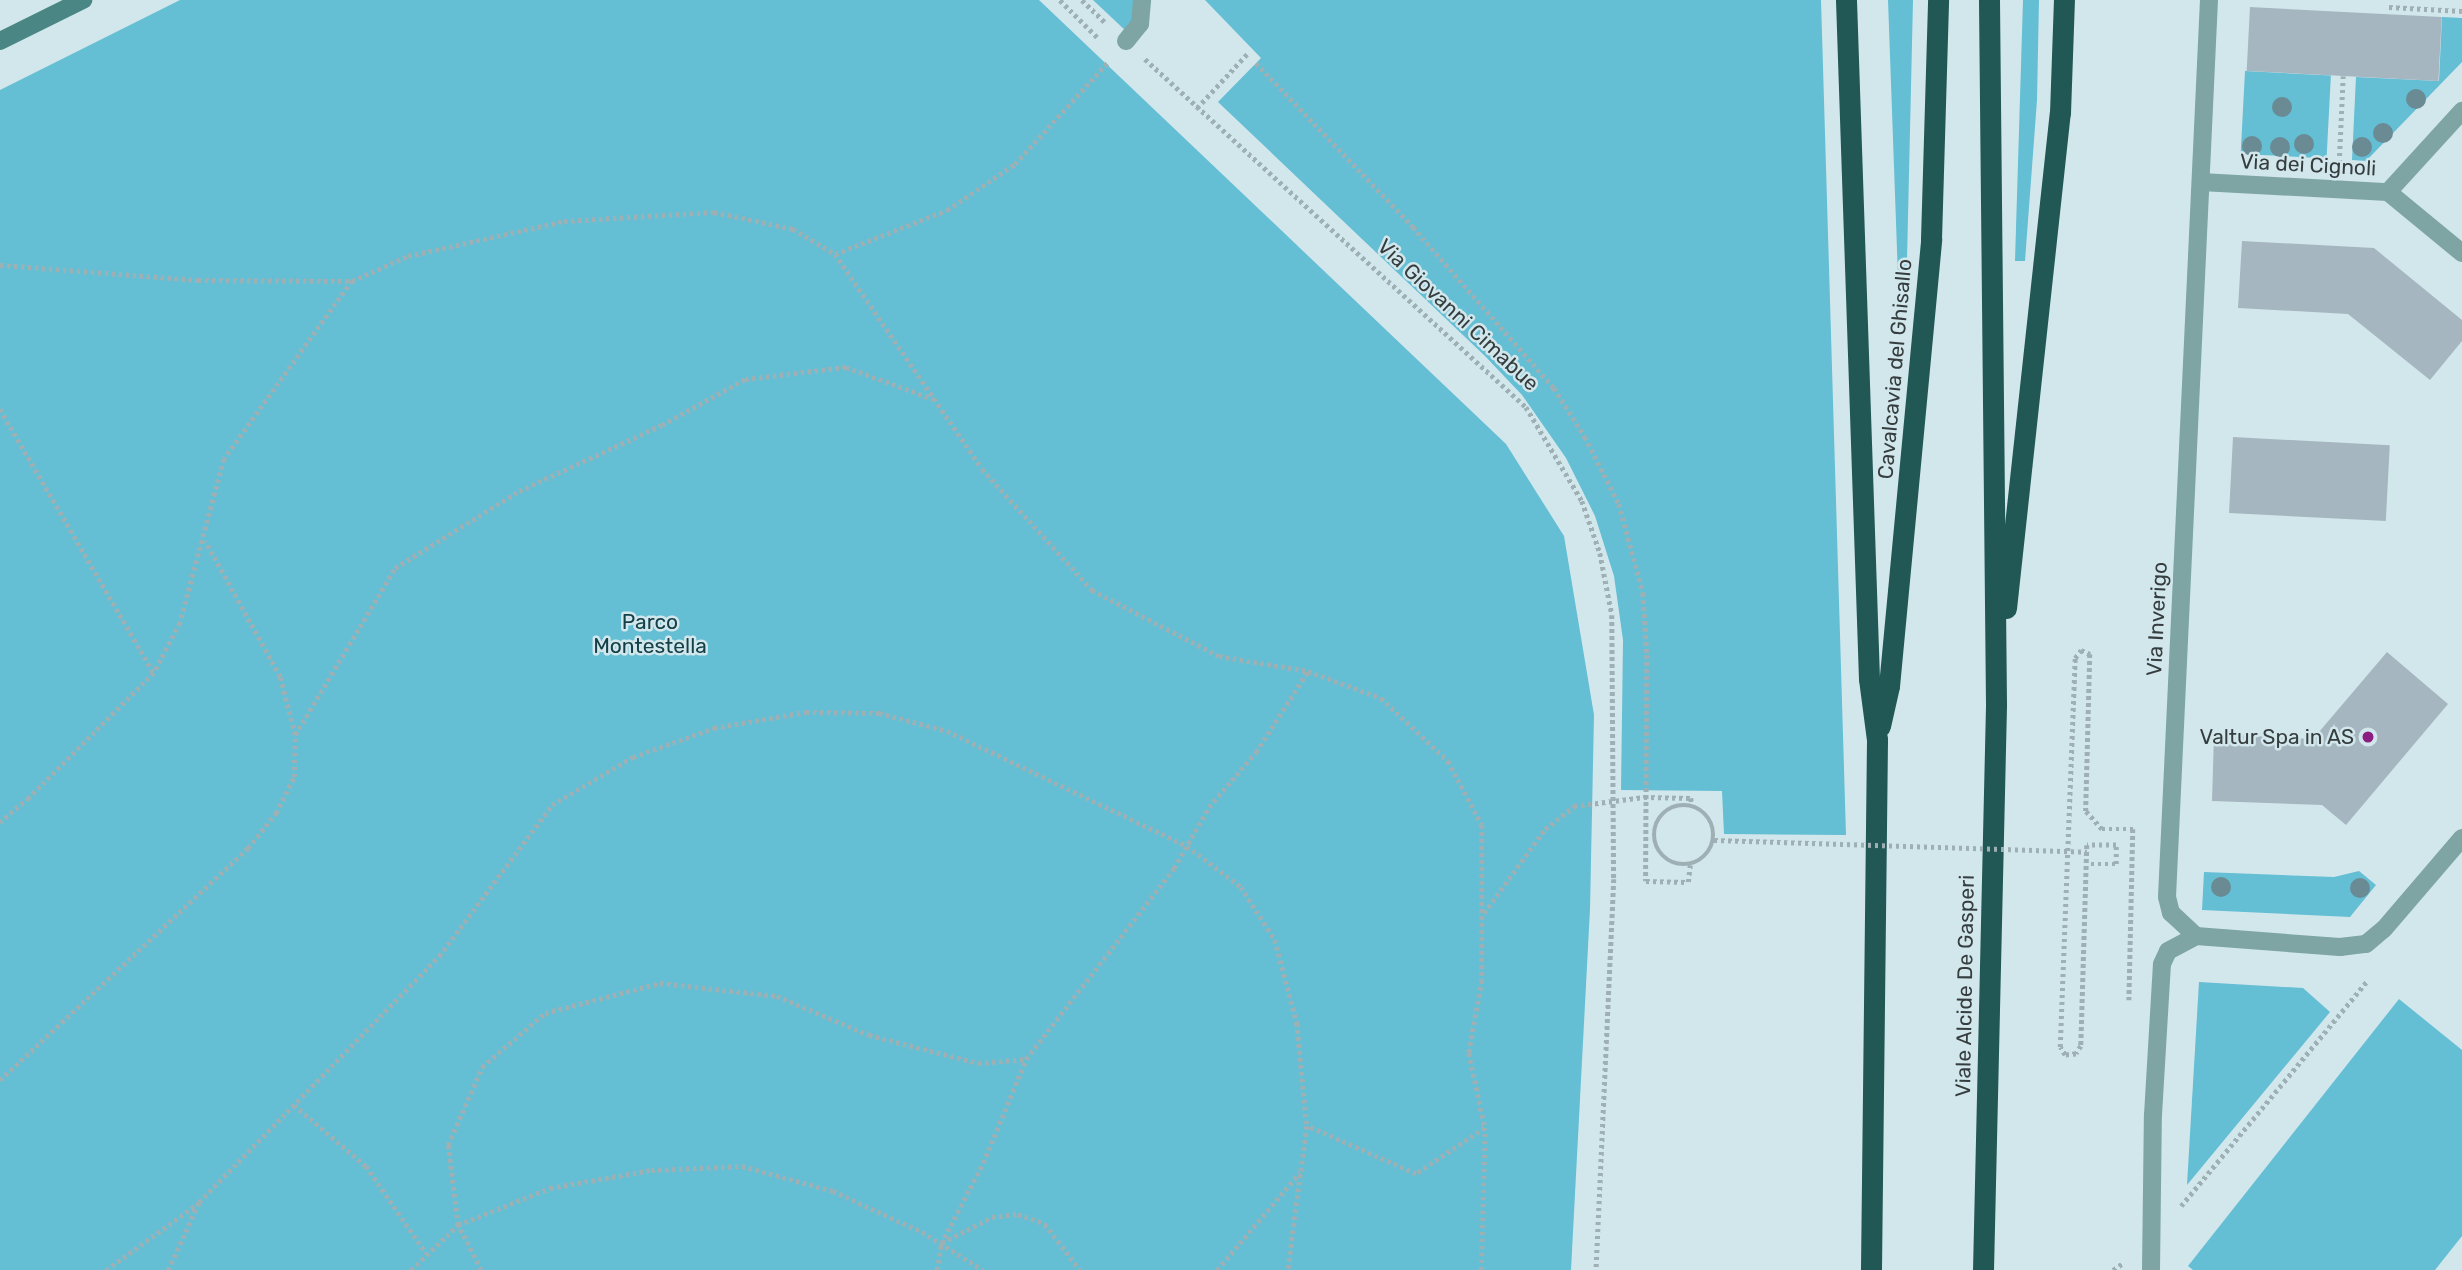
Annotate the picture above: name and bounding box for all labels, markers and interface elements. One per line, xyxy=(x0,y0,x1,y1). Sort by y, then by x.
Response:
street label: Via dei Cignoli xyxy=(2239,149,2377,181)
street label: Via Giovanni Cimabue xyxy=(1372,234,1544,396)
street label: Cavalcavia del Ghisallo xyxy=(1873,258,1917,480)
street label: Via Inverigo xyxy=(2141,561,2173,677)
park label: Parco Montestella xyxy=(593,609,707,659)
place label: Valtur Spa in AS xyxy=(2199,724,2354,750)
marker: Valtur Spa in AS xyxy=(2360,729,2376,745)
street label: Viale Alcide De Gasperi xyxy=(1950,874,1980,1098)

